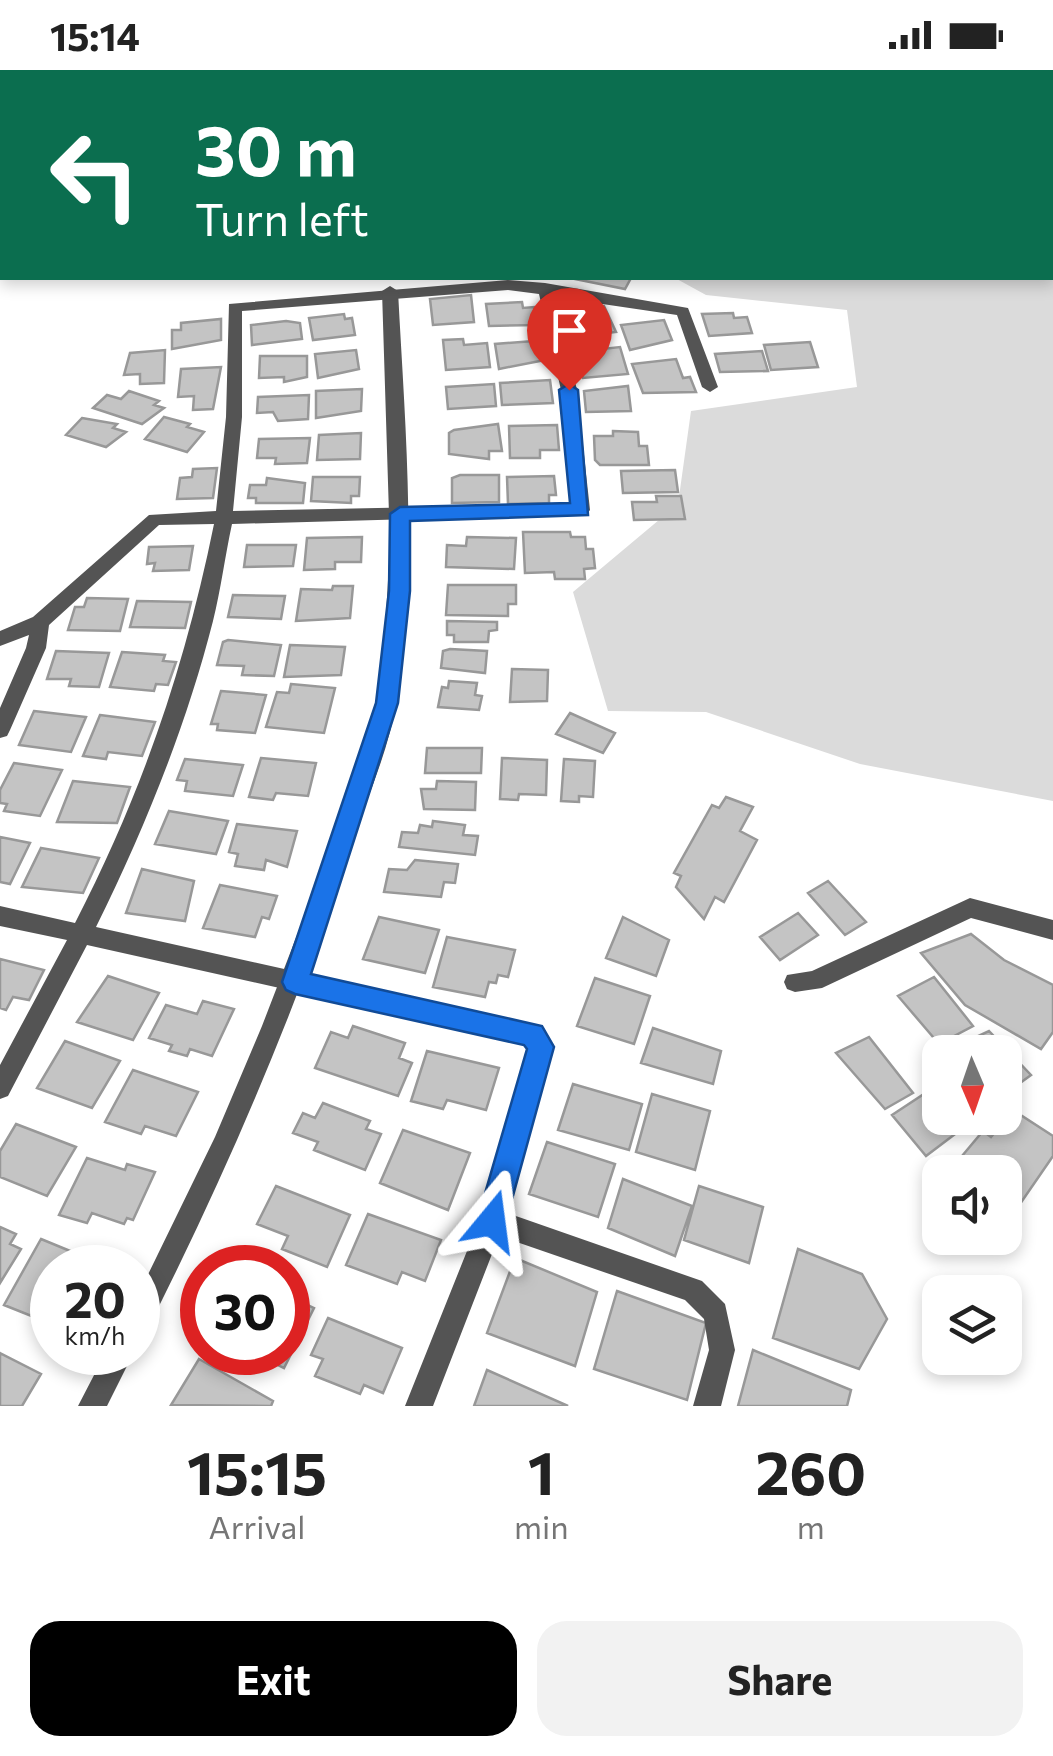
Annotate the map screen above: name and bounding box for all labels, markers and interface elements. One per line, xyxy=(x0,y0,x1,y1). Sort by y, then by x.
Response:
text: 15:14 xyxy=(50,12,140,59)
text: 30 m xyxy=(195,105,357,190)
icon: left xyxy=(30,110,160,240)
text: Turn left xyxy=(195,190,369,245)
pin xyxy=(527,288,612,391)
icon: arrive xyxy=(542,303,597,358)
north arrow xyxy=(922,1035,1022,1135)
map controls xyxy=(922,1035,1022,1375)
button: sound xyxy=(922,1155,1022,1255)
position arrow xyxy=(440,1169,544,1273)
speed limit sign: 30 xyxy=(180,1245,310,1375)
text: 20 xyxy=(64,1267,126,1328)
button: layers xyxy=(922,1275,1022,1375)
text: km/h xyxy=(65,1320,125,1350)
text: 15:15 xyxy=(187,1434,327,1507)
text: 1 xyxy=(528,1434,555,1507)
text: 260 xyxy=(755,1434,866,1507)
text: Arrival xyxy=(209,1506,305,1546)
text: min xyxy=(514,1506,568,1546)
text: m xyxy=(797,1506,825,1546)
button: Exit xyxy=(30,1621,517,1736)
button: Share xyxy=(537,1621,1023,1736)

